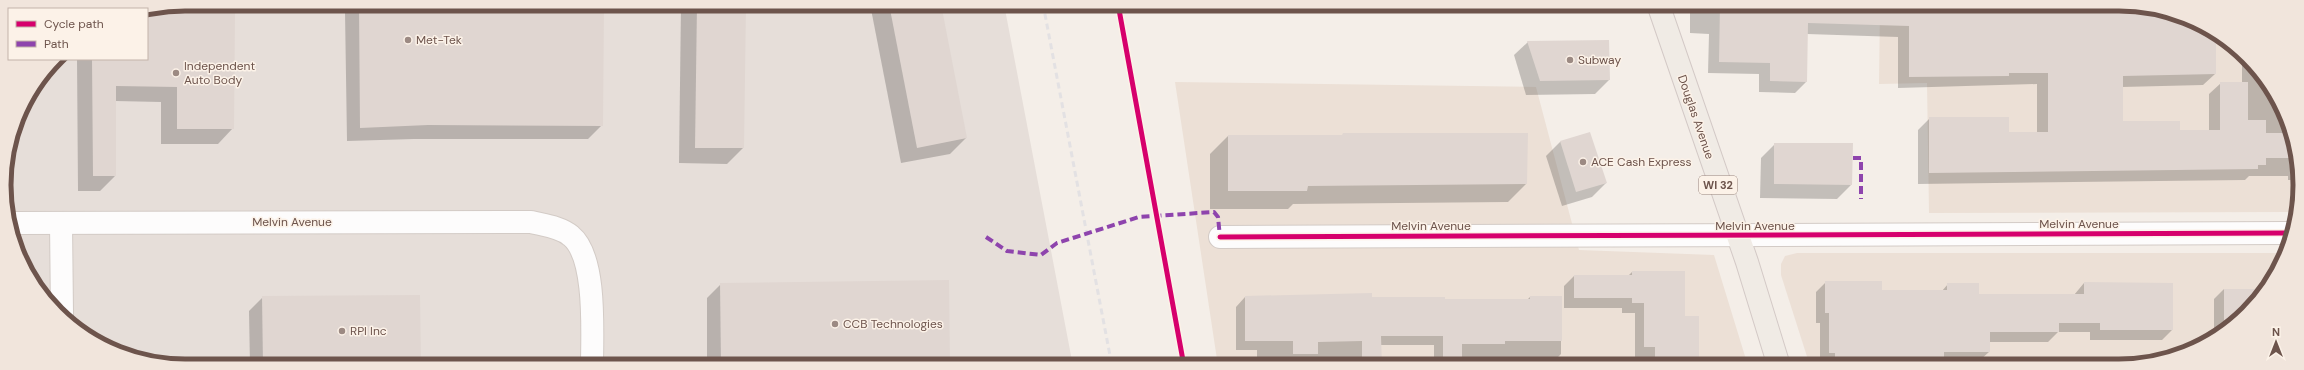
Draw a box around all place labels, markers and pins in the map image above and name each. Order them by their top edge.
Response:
place label: Met-Tek [416,32,462,48]
marker: Met-Tek [403,35,413,45]
place label: Subway [1578,52,1621,68]
marker: Subway [1565,55,1575,65]
place label: Independent Auto Body [184,58,255,88]
marker: Independent Auto Body [171,68,181,78]
place label: ACE Cash Express [1591,154,1692,170]
marker: ACE Cash Express [1578,157,1588,167]
place label: CCB Technologies [843,316,943,332]
marker: CCB Technologies [830,319,840,329]
place label: RPI Inc [350,323,387,339]
marker: RPI Inc [337,326,347,336]

